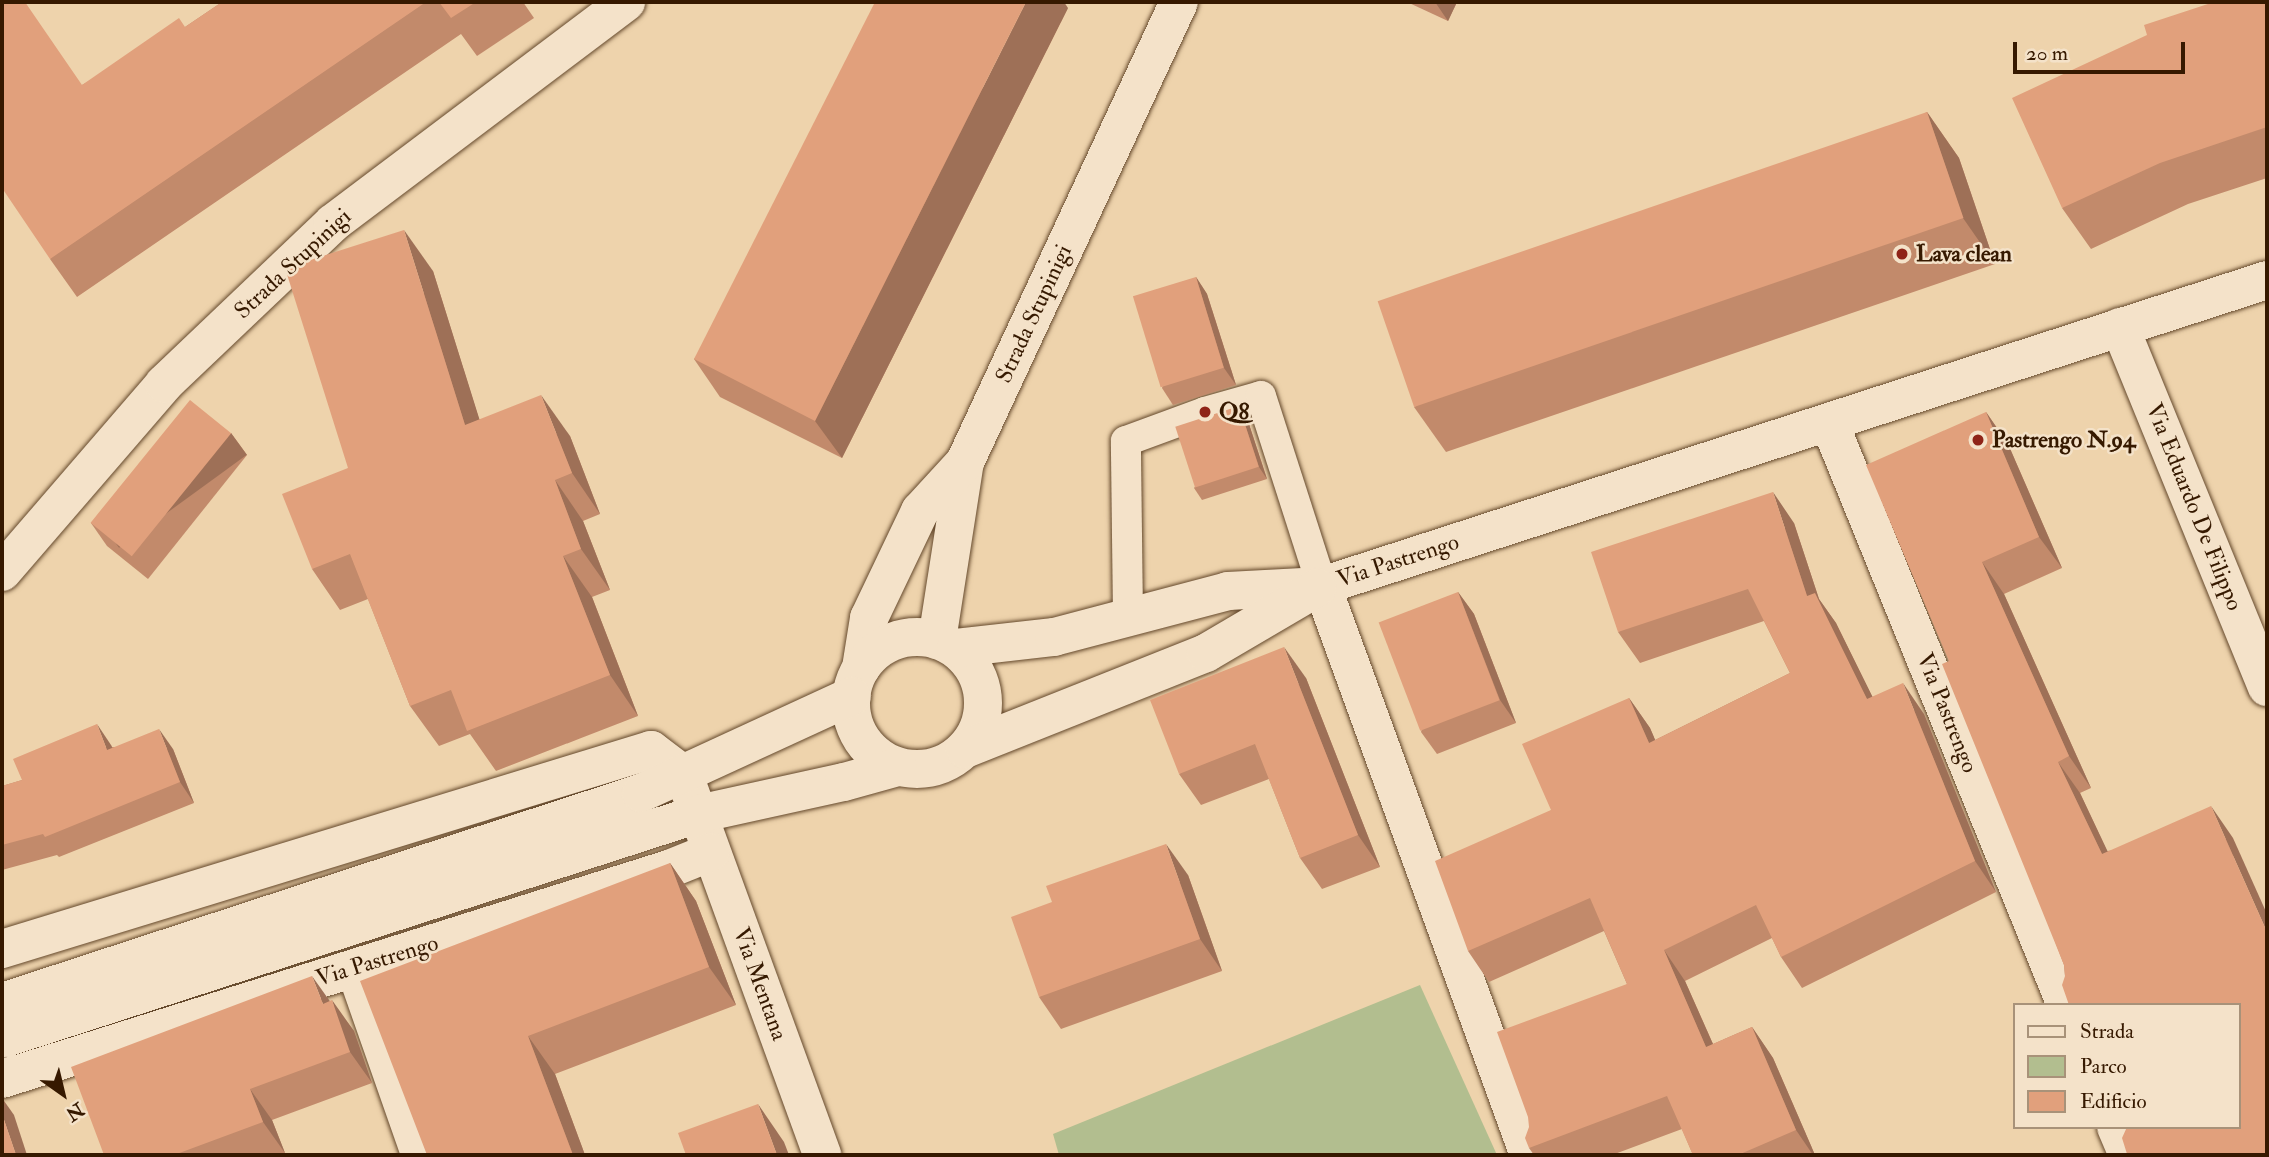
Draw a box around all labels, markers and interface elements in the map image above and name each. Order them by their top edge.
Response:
scale bar [2017,28,2188,72]
text: 20 m [2026,40,2068,67]
street label: Strada Stupinigi [229,203,357,325]
place label: Lava clean [1916,240,2012,268]
street label: Strada Stupinigi [990,241,1078,387]
marker: Lava clean [1894,246,1910,262]
place label: Q8 [1219,398,1249,426]
street label: Via Eduardo De Filippo [2140,399,2248,615]
marker: Q8 [1197,404,1213,420]
place label: Pastrengo N.94 [1992,426,2135,454]
marker: Pastrengo N.94 [1970,432,1986,448]
street label: Via Pastrengo [1334,528,1462,594]
street label: Via Pastrengo [1910,649,1984,777]
street label: Via Mentana [727,924,793,1044]
street label: Via Pastrengo [312,929,442,993]
legend [2014,1003,2241,1129]
text: Strada [2080,1018,2134,1045]
text: Parco [2080,1053,2127,1080]
north arrow [28,1059,98,1129]
text: Edificio [2080,1088,2147,1115]
text: N [61,1097,89,1126]

